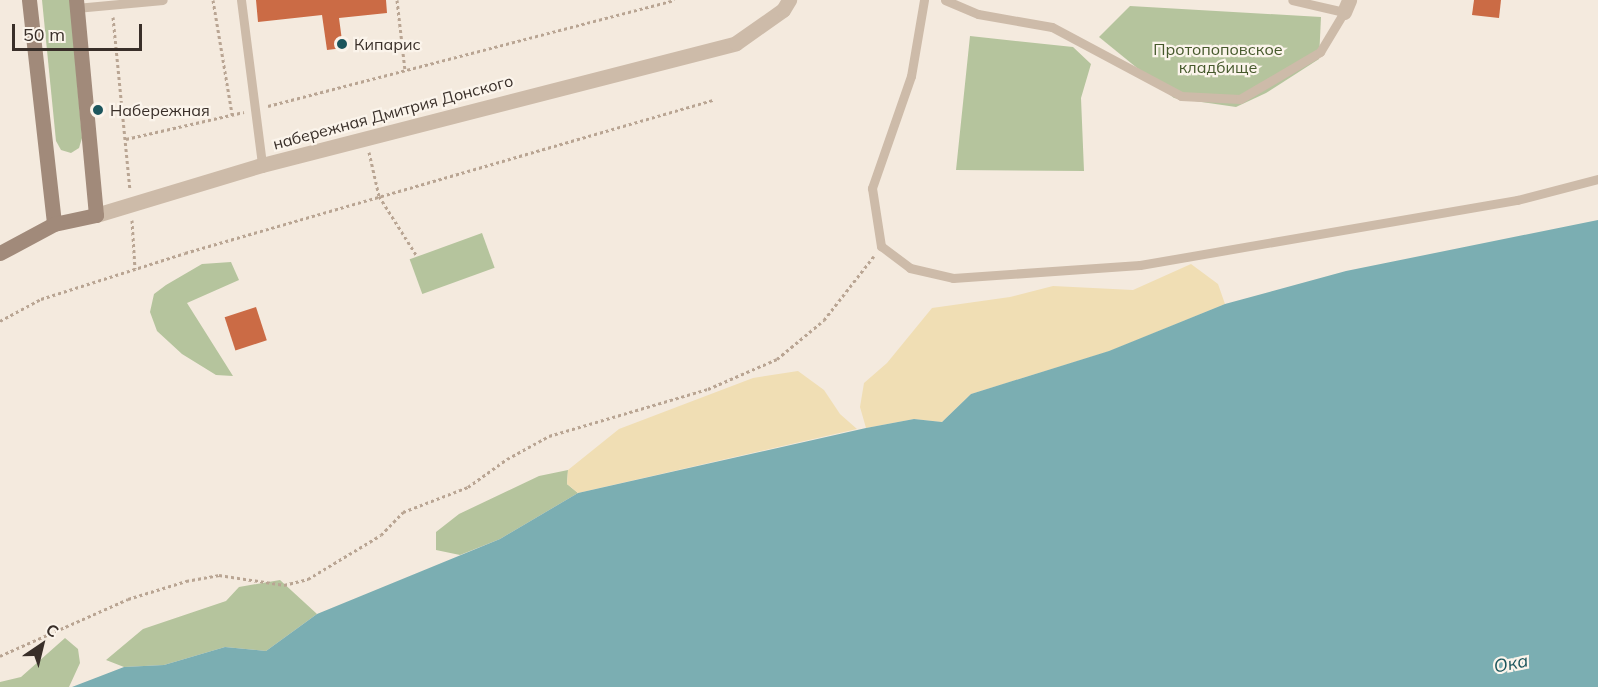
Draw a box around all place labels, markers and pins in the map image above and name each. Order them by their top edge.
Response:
place label: Кипарис [354,34,421,54]
marker: Кипарис [335,37,349,51]
place label: Набережная [110,100,210,120]
marker: Набережная [91,103,105,117]

